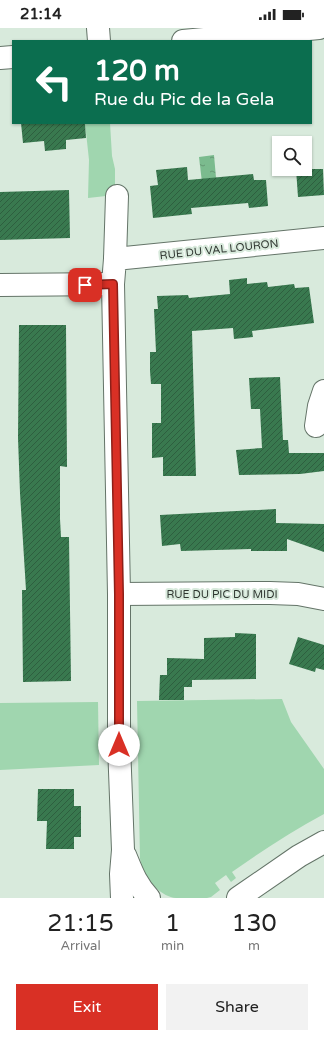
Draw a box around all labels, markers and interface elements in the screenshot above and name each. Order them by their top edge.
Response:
text: 21:14 [20,5,62,23]
text: 120 m [94,54,180,88]
icon: left [28,56,80,108]
text: Rue du Pic de la Gela [94,88,274,110]
map controls [272,136,312,176]
button: search [272,136,312,176]
street label: RUE DU VAL LOURON [159,237,279,262]
pin [68,268,102,302]
icon: arrive [74,274,96,296]
street label: RUE DU PIC DU MIDI [166,588,278,601]
position arrow [98,724,140,766]
text: 21:15 [47,909,114,938]
text: 1 [165,909,180,938]
text: 130 [231,909,277,938]
text: Arrival [60,938,101,954]
text: min [161,938,184,954]
text: m [248,938,260,954]
button: Exit [16,984,158,1030]
button: Share [166,984,308,1030]

